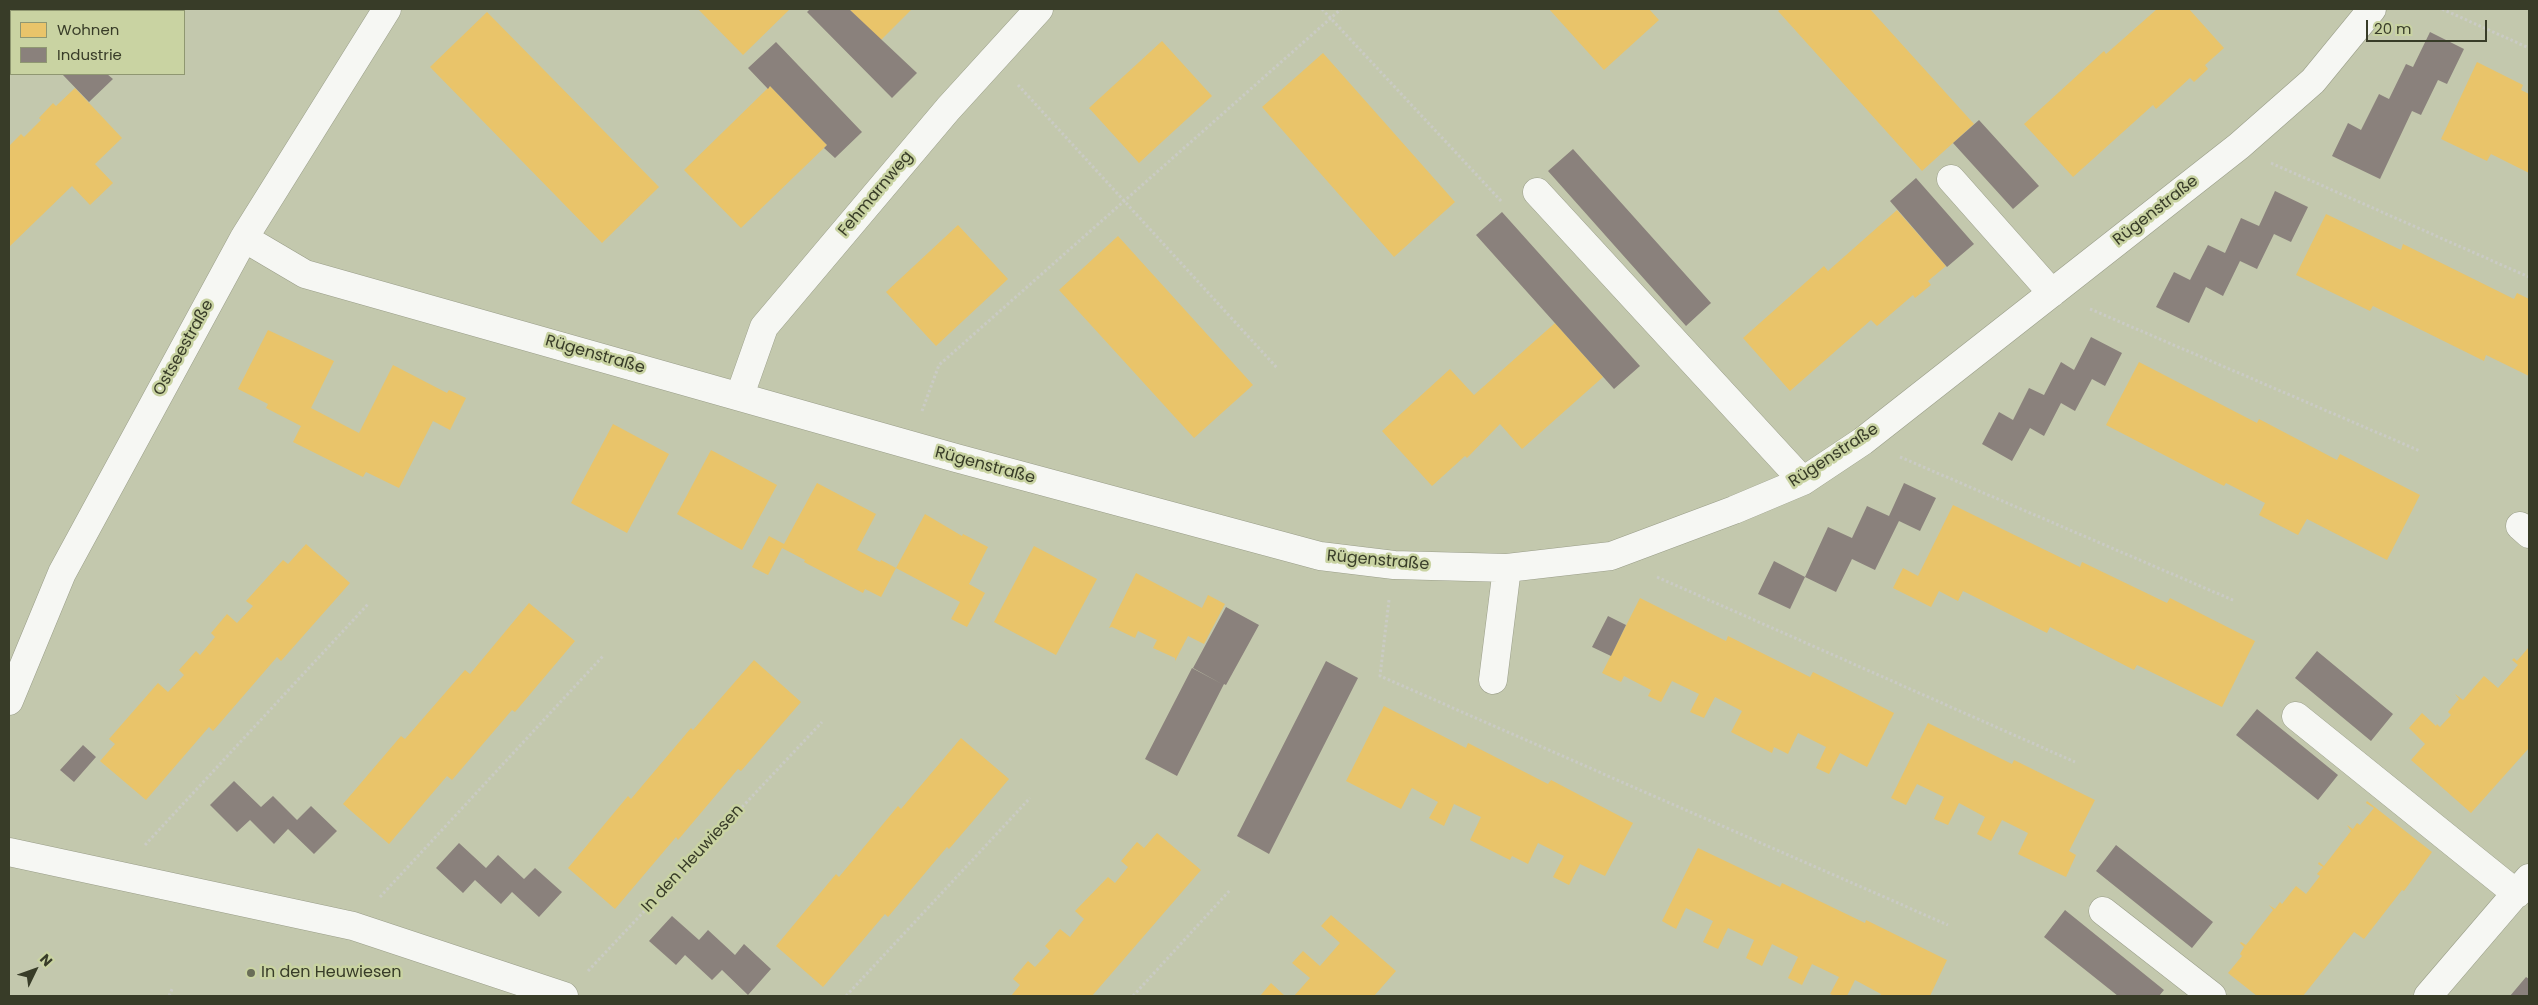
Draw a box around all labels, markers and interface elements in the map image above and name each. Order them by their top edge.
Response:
legend [10,10,185,75]
scale bar [2368,10,2489,42]
text: 20 m [2374,18,2412,39]
text: Wohnen [57,19,119,40]
text: Industrie [57,44,122,65]
street label: Fehmarnweg [835,147,917,241]
street label: Rügenstraße [2110,172,2202,250]
street label: Ostseestraße [150,297,218,399]
street label: Rügenstraße [543,332,647,378]
street label: Rügenstraße [1786,420,1882,492]
street label: Rügenstraße [933,443,1037,489]
street label: Rügenstraße [1326,547,1430,575]
street label: In den Heuwiesen [638,801,748,917]
north arrow [10,945,60,995]
text: N [35,949,57,971]
place label: In den Heuwiesen [261,963,401,983]
marker: In den Heuwiesen [245,967,257,979]

